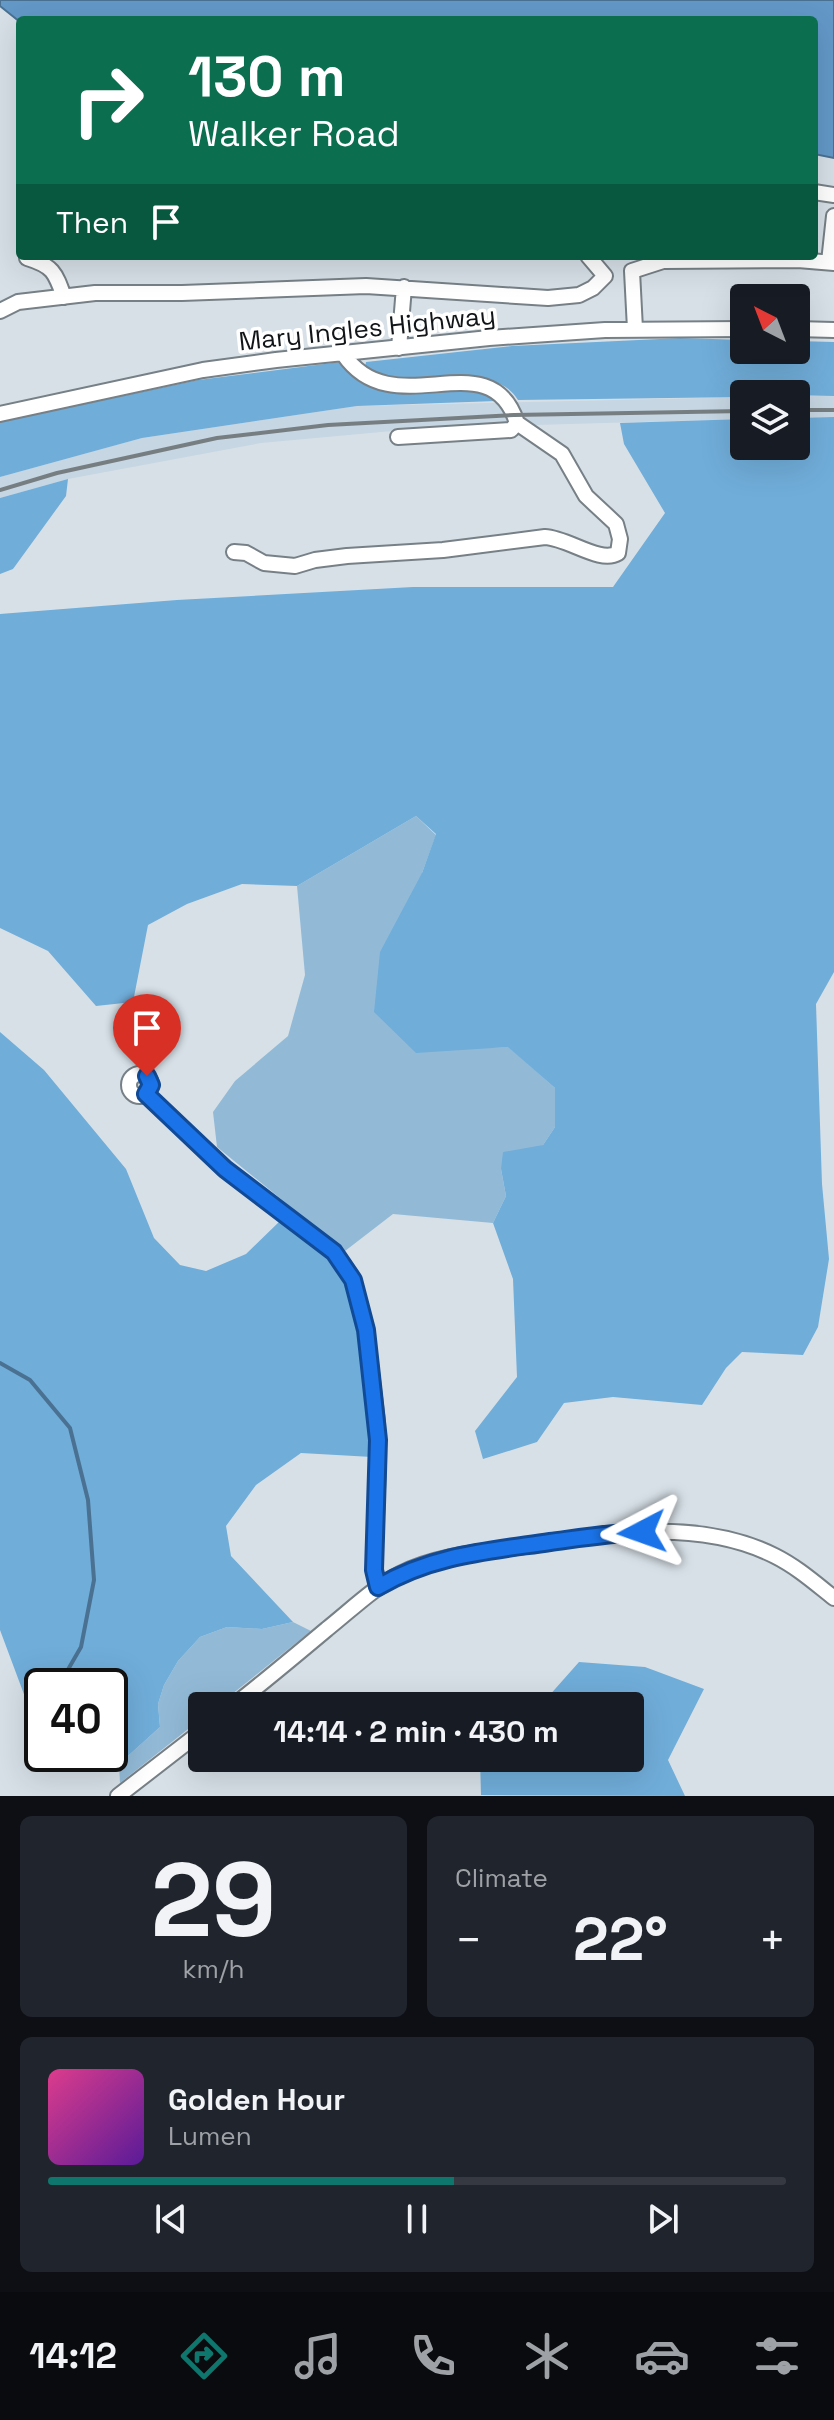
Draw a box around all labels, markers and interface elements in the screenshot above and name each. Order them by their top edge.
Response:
text: 130 m [188,41,346,112]
icon: right [56,48,160,152]
text: Walker Road [188,111,400,157]
icon: arrive [144,200,188,244]
text: Then [56,203,128,242]
north arrow [730,284,810,364]
map controls [730,284,810,460]
street label: Mary Ingles Highway [237,298,497,358]
button: layers [730,380,810,460]
pin [113,994,181,1076]
icon: arrive [125,1006,169,1050]
position arrow [600,1490,684,1574]
speed limit sign: 40 [24,1668,128,1772]
text: 14:14 · 2 min · 430 m [273,1712,559,1751]
text: 29 [151,1834,276,1966]
text: Climate [455,1861,548,1895]
text: 22° [573,1901,668,1978]
text: − [455,1912,482,1968]
text: + [759,1912,786,1968]
text: km/h [183,1952,244,1986]
text: Golden Hour [168,2080,345,2119]
text: Lumen [168,2119,252,2153]
icon: previous [149,2197,193,2241]
icon: pause [395,2197,439,2241]
icon: next [641,2197,685,2241]
icon: directions [176,2328,232,2384]
icon: music [290,2328,346,2384]
icon: phone [405,2328,461,2384]
icon: climate [519,2328,575,2384]
icon: car [634,2328,690,2384]
icon: filters [749,2328,805,2384]
text: 14:12 [29,2333,117,2379]

